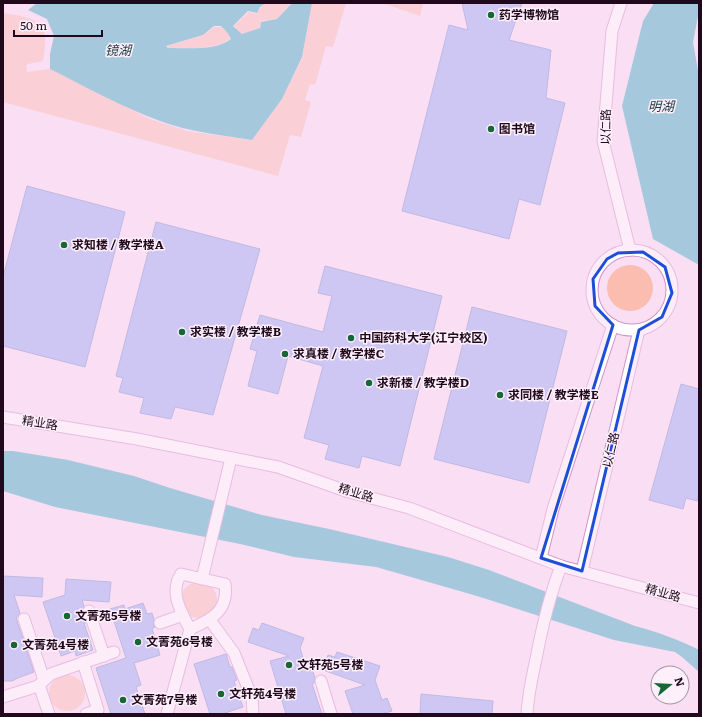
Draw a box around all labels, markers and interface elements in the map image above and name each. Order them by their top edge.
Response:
place label: 药学博物馆 [499,5,559,23]
marker: 药学博物馆 [486,10,496,20]
scale bar [14,12,102,38]
text: 50 m [20,16,47,34]
water label: 镜湖 [105,40,133,59]
water label: 明湖 [648,96,676,115]
street label: 以仁路 [596,109,614,145]
place label: 图书馆 [499,119,535,137]
marker: 图书馆 [486,124,496,134]
place label: 求知楼 / 教学楼A [72,235,164,253]
marker: 求知楼 / 教学楼A [59,240,69,250]
place label: 求实楼 / 教学楼B [190,322,281,340]
marker: 求实楼 / 教学楼B [177,327,187,337]
place label: 中国药科大学(江宁校区) [359,328,488,346]
marker: 中国药科大学(江宁校区) [346,333,356,343]
place label: 求真楼 / 教学楼C [293,344,384,362]
marker: 求真楼 / 教学楼C [280,349,290,359]
place label: 求新楼 / 教学楼D [377,373,469,391]
marker: 求新楼 / 教学楼D [364,378,374,388]
place label: 求同楼 / 教学楼E [508,385,599,403]
marker: 求同楼 / 教学楼E [495,390,505,400]
street label: 精业路 [21,410,59,434]
street label: 以仁路 [597,430,623,469]
street label: 精业路 [336,478,376,506]
street label: 精业路 [643,578,683,606]
place label: 文菁苑5号楼 [75,606,142,624]
marker: 文菁苑5号楼 [62,611,72,621]
place label: 文菁苑6号楼 [146,632,213,650]
place label: 文菁苑4号楼 [22,635,89,653]
marker: 文菁苑6号楼 [133,637,143,647]
marker: 文菁苑4号楼 [9,640,19,650]
place label: 文轩苑5号楼 [297,655,364,673]
marker: 文轩苑5号楼 [284,660,294,670]
north arrow [650,665,690,705]
text: N [671,675,689,688]
place label: 文轩苑4号楼 [229,684,296,702]
marker: 文轩苑4号楼 [216,689,226,699]
place label: 文菁苑7号楼 [131,690,198,708]
marker: 文菁苑7号楼 [118,695,128,705]

